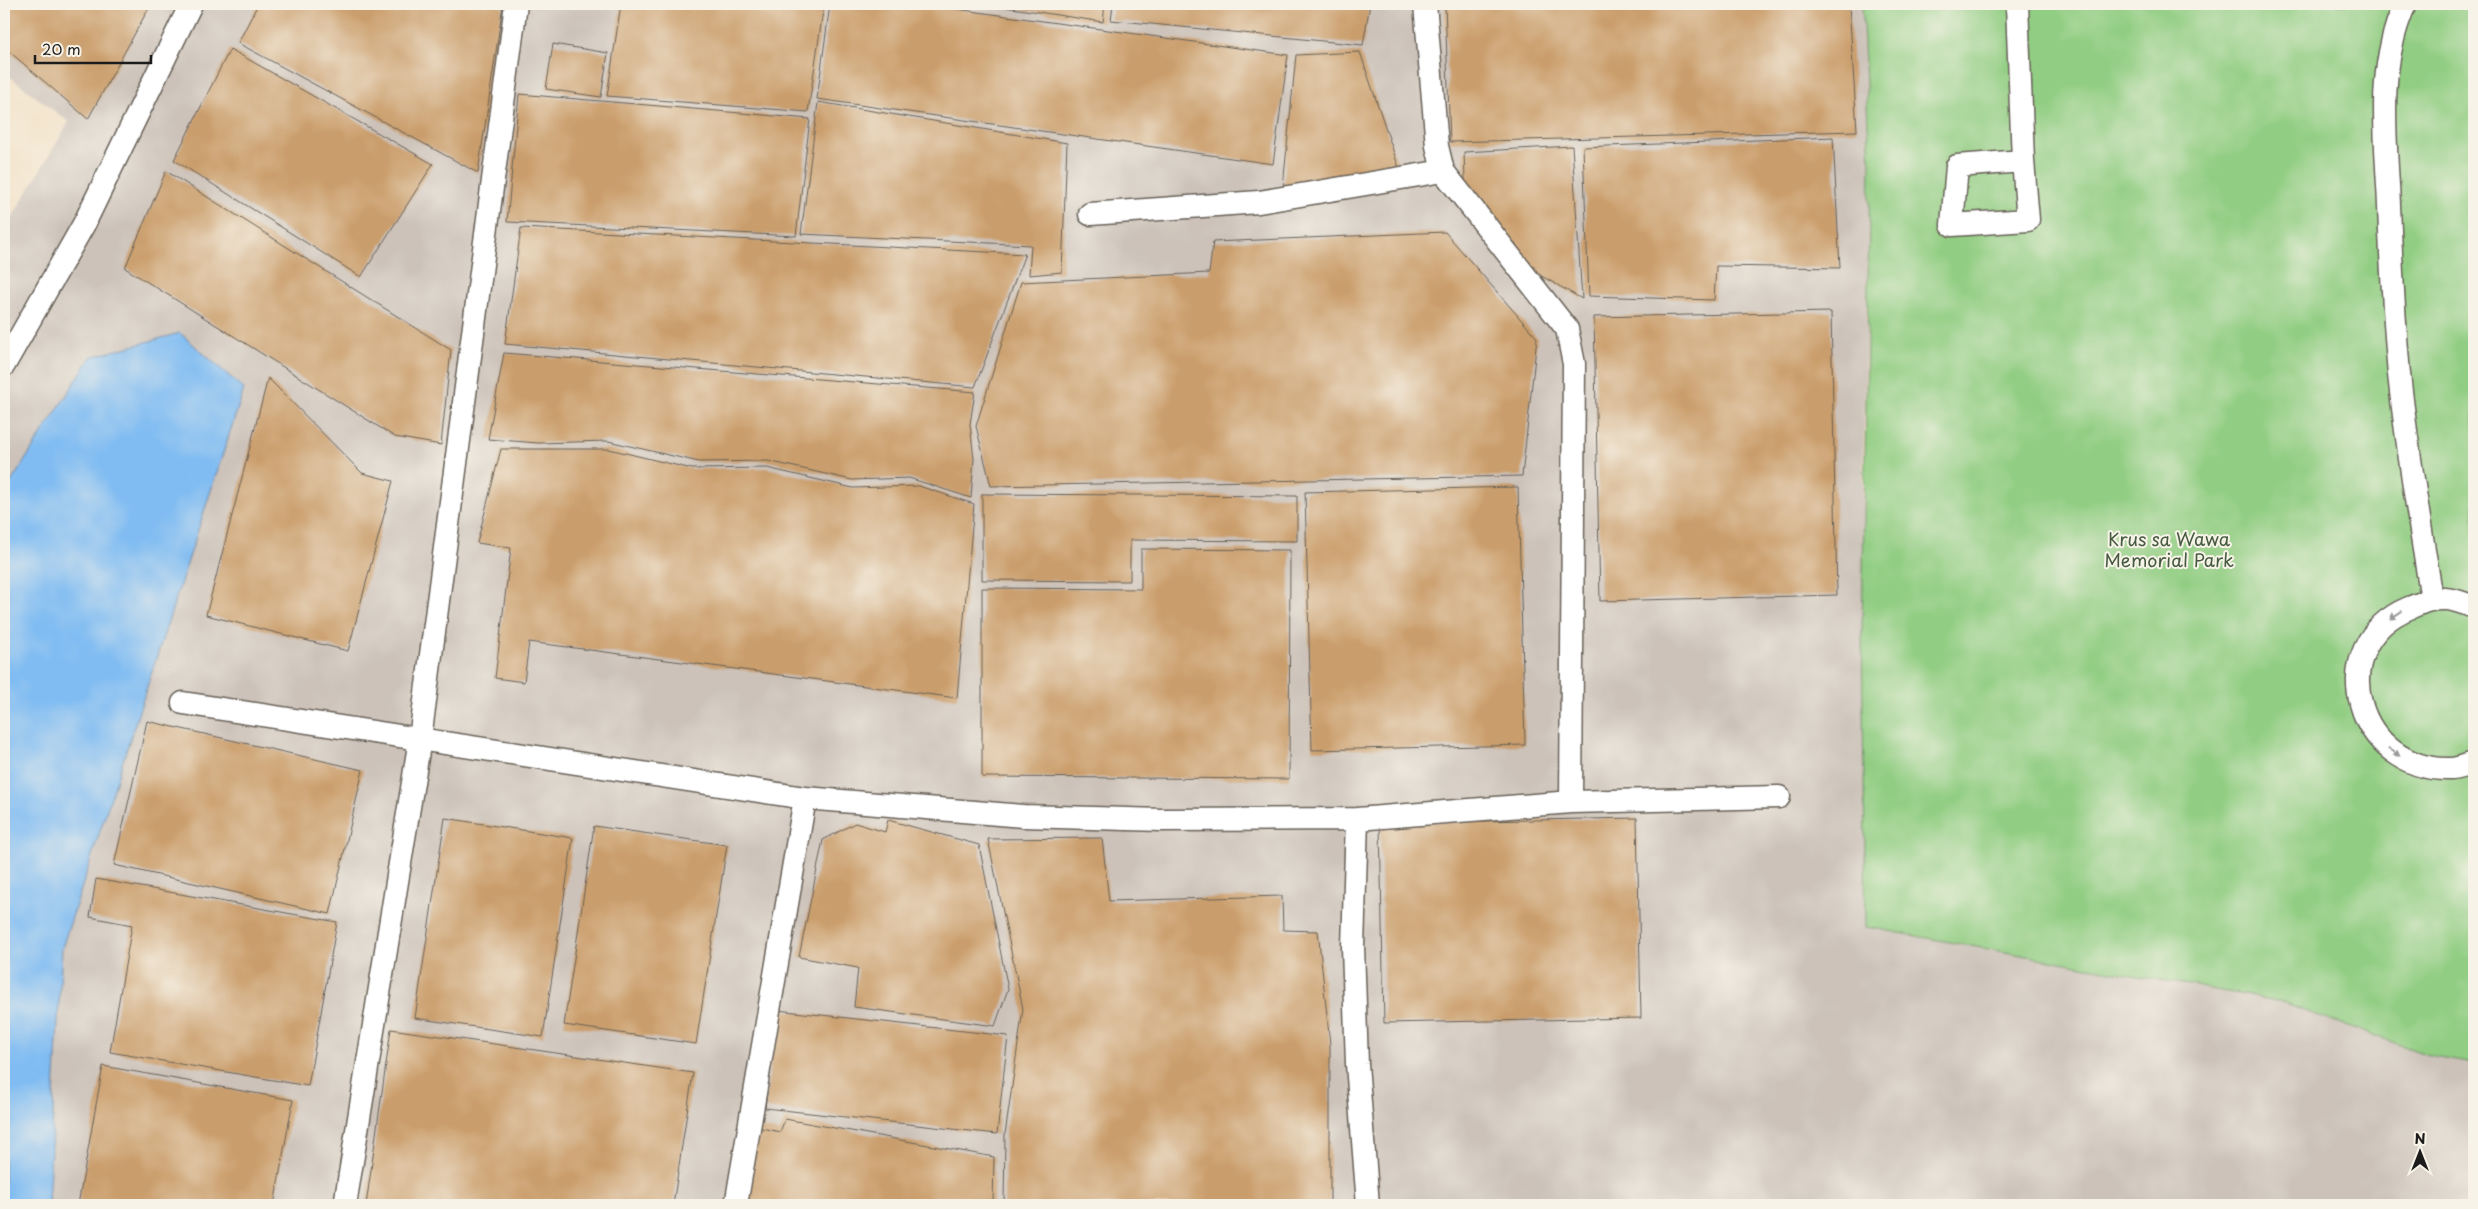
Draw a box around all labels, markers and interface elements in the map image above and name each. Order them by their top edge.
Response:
scale bar [35,32,151,64]
text: 20 m [42,37,81,60]
park label: Krus sa Wawa Memorial Park [2104,525,2234,573]
one-way arrow [2389,611,2402,620]
one-way arrow [2387,747,2401,757]
north arrow [2396,1126,2446,1176]
text: N [2414,1128,2426,1149]

